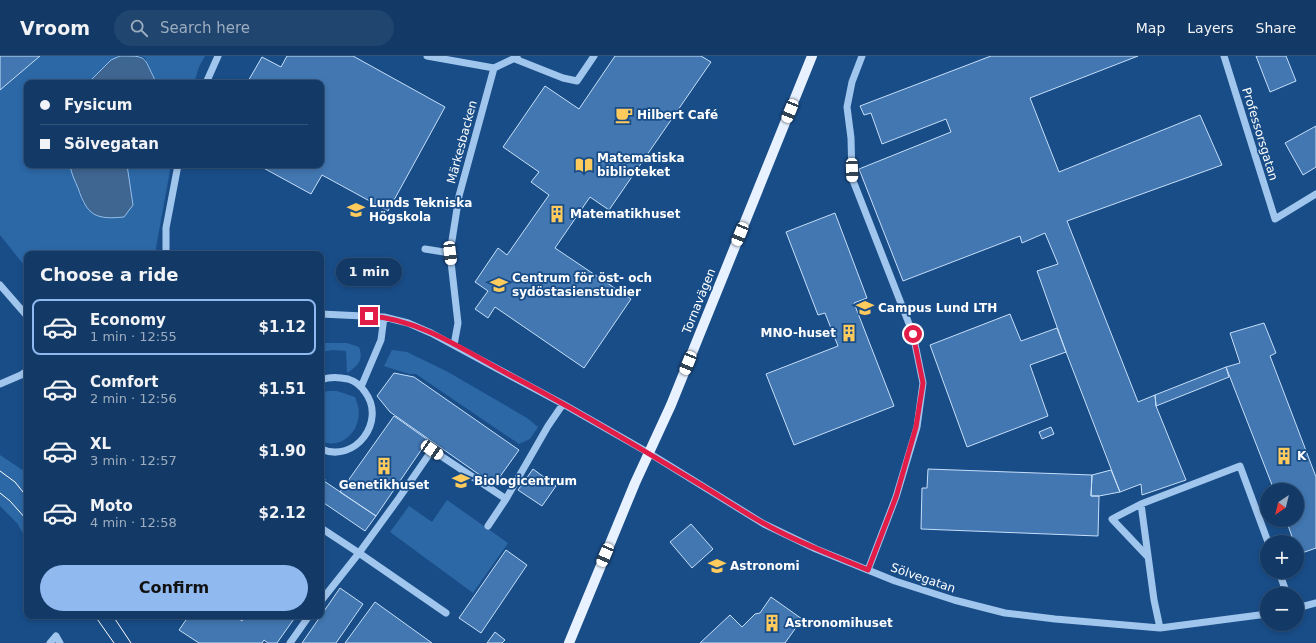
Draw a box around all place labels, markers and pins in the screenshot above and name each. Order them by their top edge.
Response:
cafe icon: Hilbert Café [614,105,634,125]
place label: Hilbert Café [637,108,718,122]
place label: Matematiska biblioteket [597,151,685,179]
library icon: Matematiska biblioteket [574,155,594,175]
place label: Lunds Tekniska Högskola [369,196,472,224]
school or university icon: Lunds Tekniska Högskola [346,200,366,220]
building icon: Matematikhuset [547,204,567,224]
place label: Matematikhuset [570,207,681,221]
place label: Centrum för öst- och sydöstasienstudier [512,271,652,299]
school or university icon: Centrum för öst- och sydöstasienstudier [489,275,509,295]
school or university icon: Campus Lund LTH [855,298,875,318]
place label: Campus Lund LTH [878,301,997,315]
building icon: MNO-huset [839,323,859,343]
place label: MNO-huset [761,326,836,340]
building icon: K [1274,446,1294,466]
place label: K [1297,449,1307,463]
building icon: Genetikhuset [374,456,394,476]
school or university icon: Biologicentrum [451,471,471,491]
place label: Biologicentrum [474,474,577,488]
place label: Genetikhuset [339,478,430,492]
school or university icon: Astronomi [707,556,727,576]
place label: Astronomi [730,559,800,573]
building icon: Astronomihuset [762,613,782,633]
place label: Astronomihuset [785,616,893,630]

